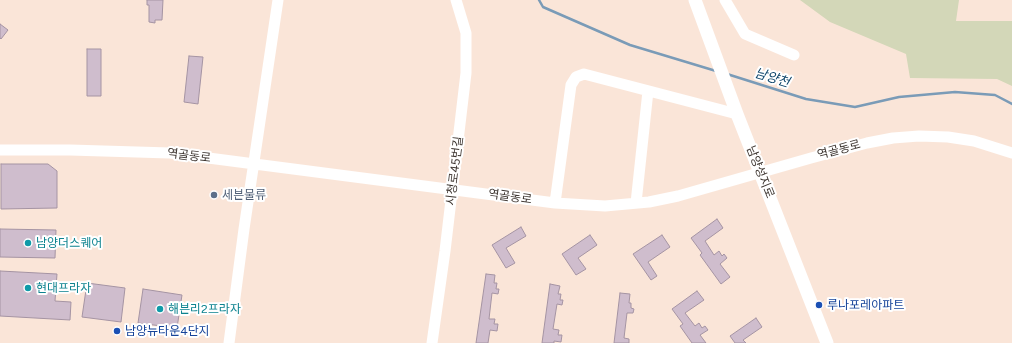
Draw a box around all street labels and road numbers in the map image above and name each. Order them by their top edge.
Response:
street label: 시청로45번길 [444,136,466,206]
street label: 역골동로 [816,137,862,163]
street label: 남양성지로 [743,144,777,200]
street label: 역골동로 [166,146,212,166]
street label: 역골동로 [487,187,533,207]

